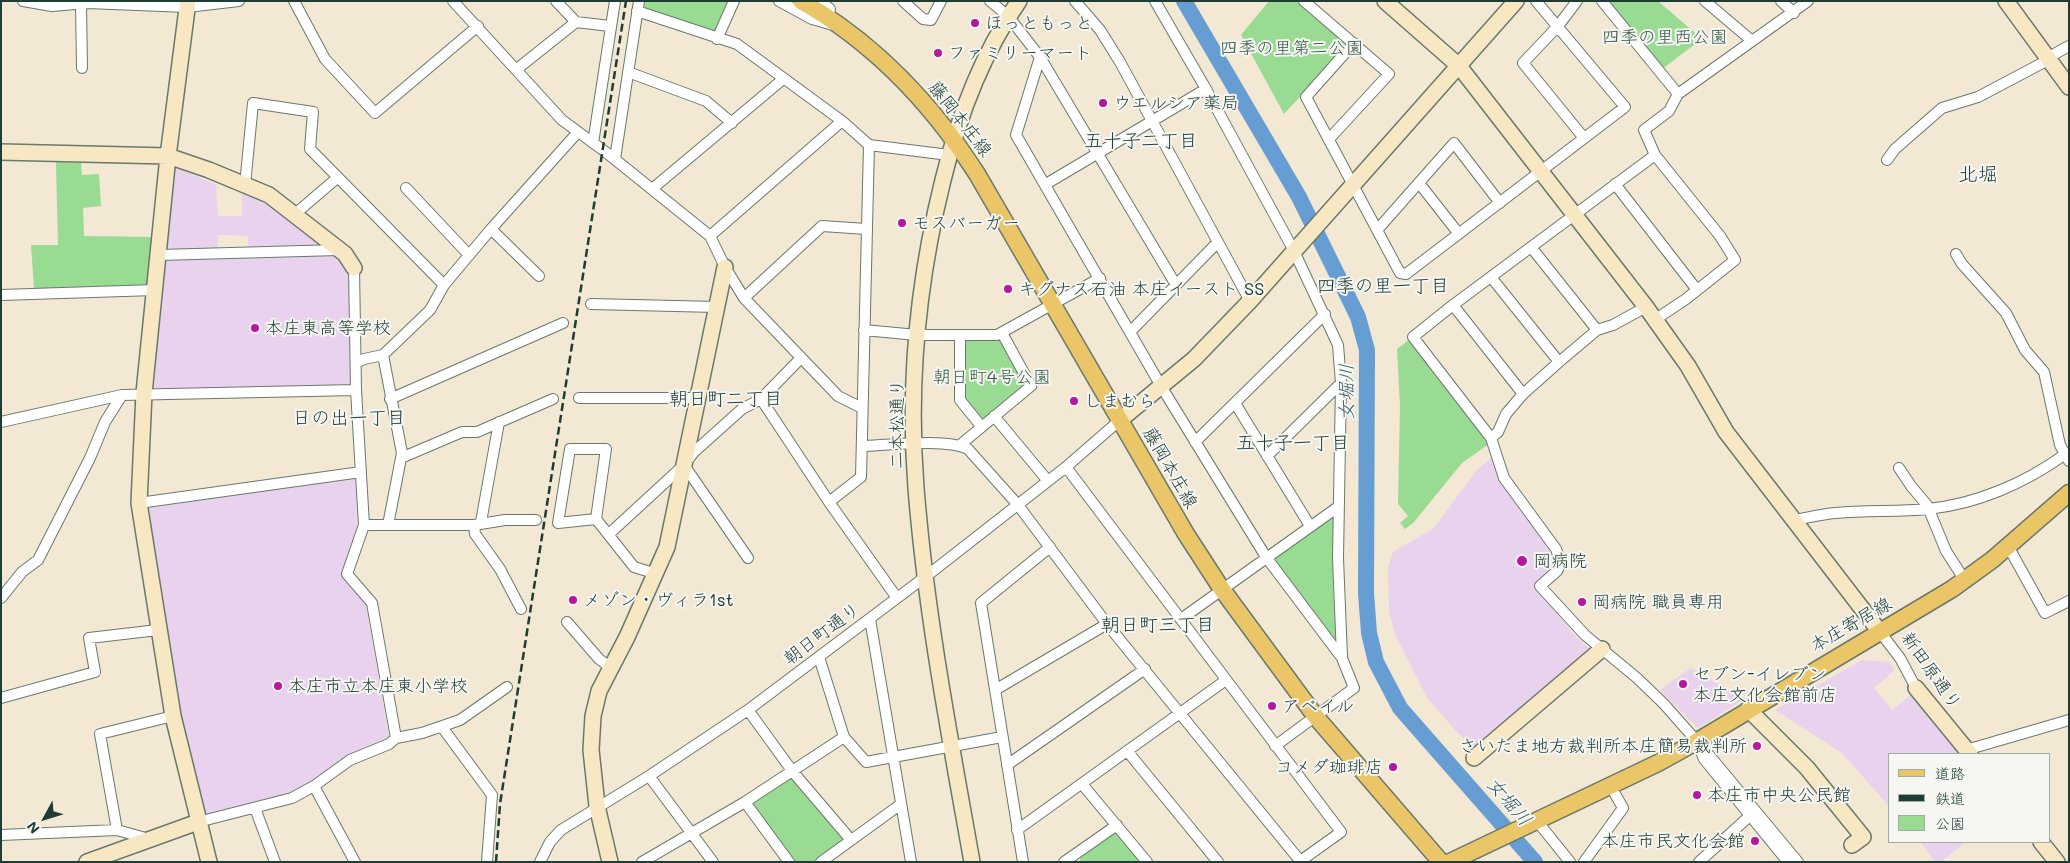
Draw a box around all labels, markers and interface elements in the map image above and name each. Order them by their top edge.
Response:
place label: ほっともっと [985,12,1093,34]
marker: ほっともっと [969,17,981,29]
park label: 四季の里西公園 [1602,26,1728,48]
park label: 四季の里第二公園 [1220,37,1364,59]
place label: ファミリーマート [948,42,1092,64]
marker: ファミリーマート [932,47,944,59]
street label: 藤岡本庄線 [924,77,996,161]
place label: ウエルシア薬局 [1113,92,1239,114]
marker: ウエルシア薬局 [1097,97,1109,109]
district label: 五十子二丁目 [1084,130,1198,152]
district label: 北堀 [1958,163,1998,187]
place label: モスバーガー [912,212,1020,234]
marker: モスバーガー [896,217,908,229]
district label: 四季の里一丁目 [1317,275,1449,297]
place label: キグナス石油 本庄イースト SS [1018,278,1264,300]
marker: キグナス石油 本庄イースト SS [1002,283,1014,295]
place label: 本庄東高等学校 [265,317,391,339]
marker: 本庄東高等学校 [249,322,261,334]
water label: 女堀川 [1336,364,1358,420]
park label: 朝日町4号公園 [933,366,1051,388]
street label: 二本松通り [886,379,908,469]
district label: 朝日町二丁目 [669,388,783,410]
place label: しまむら [1084,390,1156,412]
marker: しまむら [1068,395,1080,407]
district label: 日の出一丁目 [292,407,406,429]
street label: 藤岡本庄線 [1138,424,1202,512]
district label: 五十子一丁目 [1236,432,1350,454]
place label: 岡病院 [1533,550,1587,572]
marker: 岡病院 [1515,554,1529,568]
place label: メゾン・ヴィラ1st [583,589,734,611]
place label: 岡病院 職員専用 [1592,591,1724,613]
street label: 本庄寄居線 [1807,593,1895,657]
marker: メゾン・ヴィラ1st [567,594,579,606]
marker: 岡病院 職員専用 [1576,596,1588,608]
street label: 朝日町通り [780,598,864,670]
district label: 朝日町三丁目 [1101,614,1215,636]
street label: 新田原通り [1896,628,1966,714]
place label: セブン-イレブン 本庄文化会館前店 [1693,663,1837,706]
place label: 本庄市立本庄東小学校 [288,675,468,697]
marker: セブン-イレブン 本庄文化会館前店 [1677,678,1689,690]
marker: 本庄市立本庄東小学校 [272,680,284,692]
place label: アベイル [1282,695,1354,717]
marker: アベイル [1266,700,1278,712]
place label: さいたま地方裁判所本庄簡易裁判所 [1459,735,1747,757]
marker: さいたま地方裁判所本庄簡易裁判所 [1751,740,1763,752]
legend [1888,753,2050,843]
place label: コメダ珈琲店 [1275,756,1383,778]
marker: コメダ珈琲店 [1387,761,1399,773]
text: 道路 [1935,763,1965,783]
water label: 女堀川 [1482,773,1536,831]
place label: 本庄市中央公民館 [1707,784,1851,806]
text: 鉄道 [1935,788,1965,808]
marker: 本庄市中央公民館 [1691,789,1703,801]
north arrow [20,793,70,843]
text: 公園 [1935,813,1965,833]
text: N [22,818,44,838]
place label: 本庄市民文化会館 [1601,830,1745,852]
marker: 本庄市民文化会館 [1749,835,1761,847]

